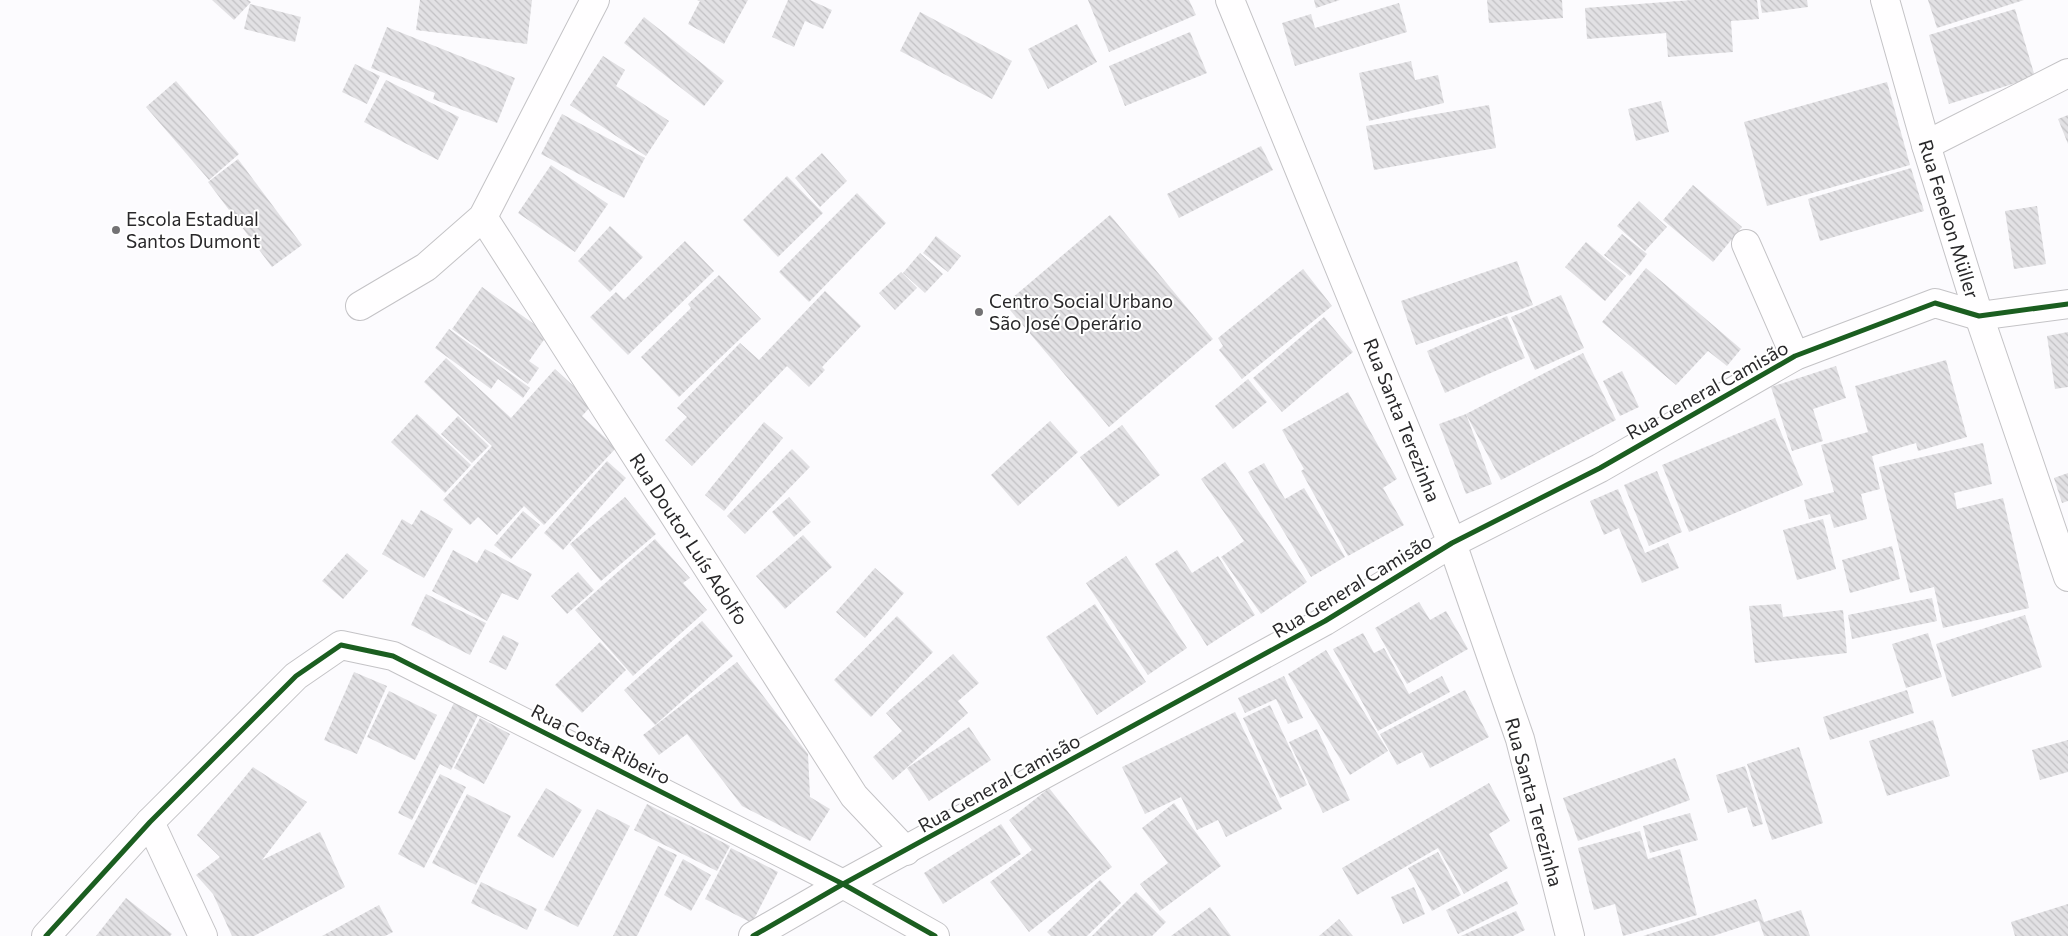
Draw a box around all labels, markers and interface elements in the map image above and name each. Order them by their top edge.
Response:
street label: Rua Fenelon Müller [1914,137,1985,301]
place label: Escola Estadual Santos Dumont [126,207,260,252]
marker: Escola Estadual Santos Dumont [110,224,122,236]
place label: Centro Social Urbano São José Operário [989,289,1173,334]
marker: Centro Social Urbano São José Operário [973,306,985,318]
street label: Rua Santa Terezinha [1359,335,1446,505]
street label: Rua General Camisão [1622,335,1792,444]
street label: Rua Doutor Luís Adolfo [625,449,753,629]
street label: Rua General Camisão [1268,529,1436,642]
street label: Rua Costa Ribeiro [528,699,675,789]
street label: Rua Santa Terezinha [1501,715,1568,889]
street label: Rua General Camisão [914,728,1084,837]

